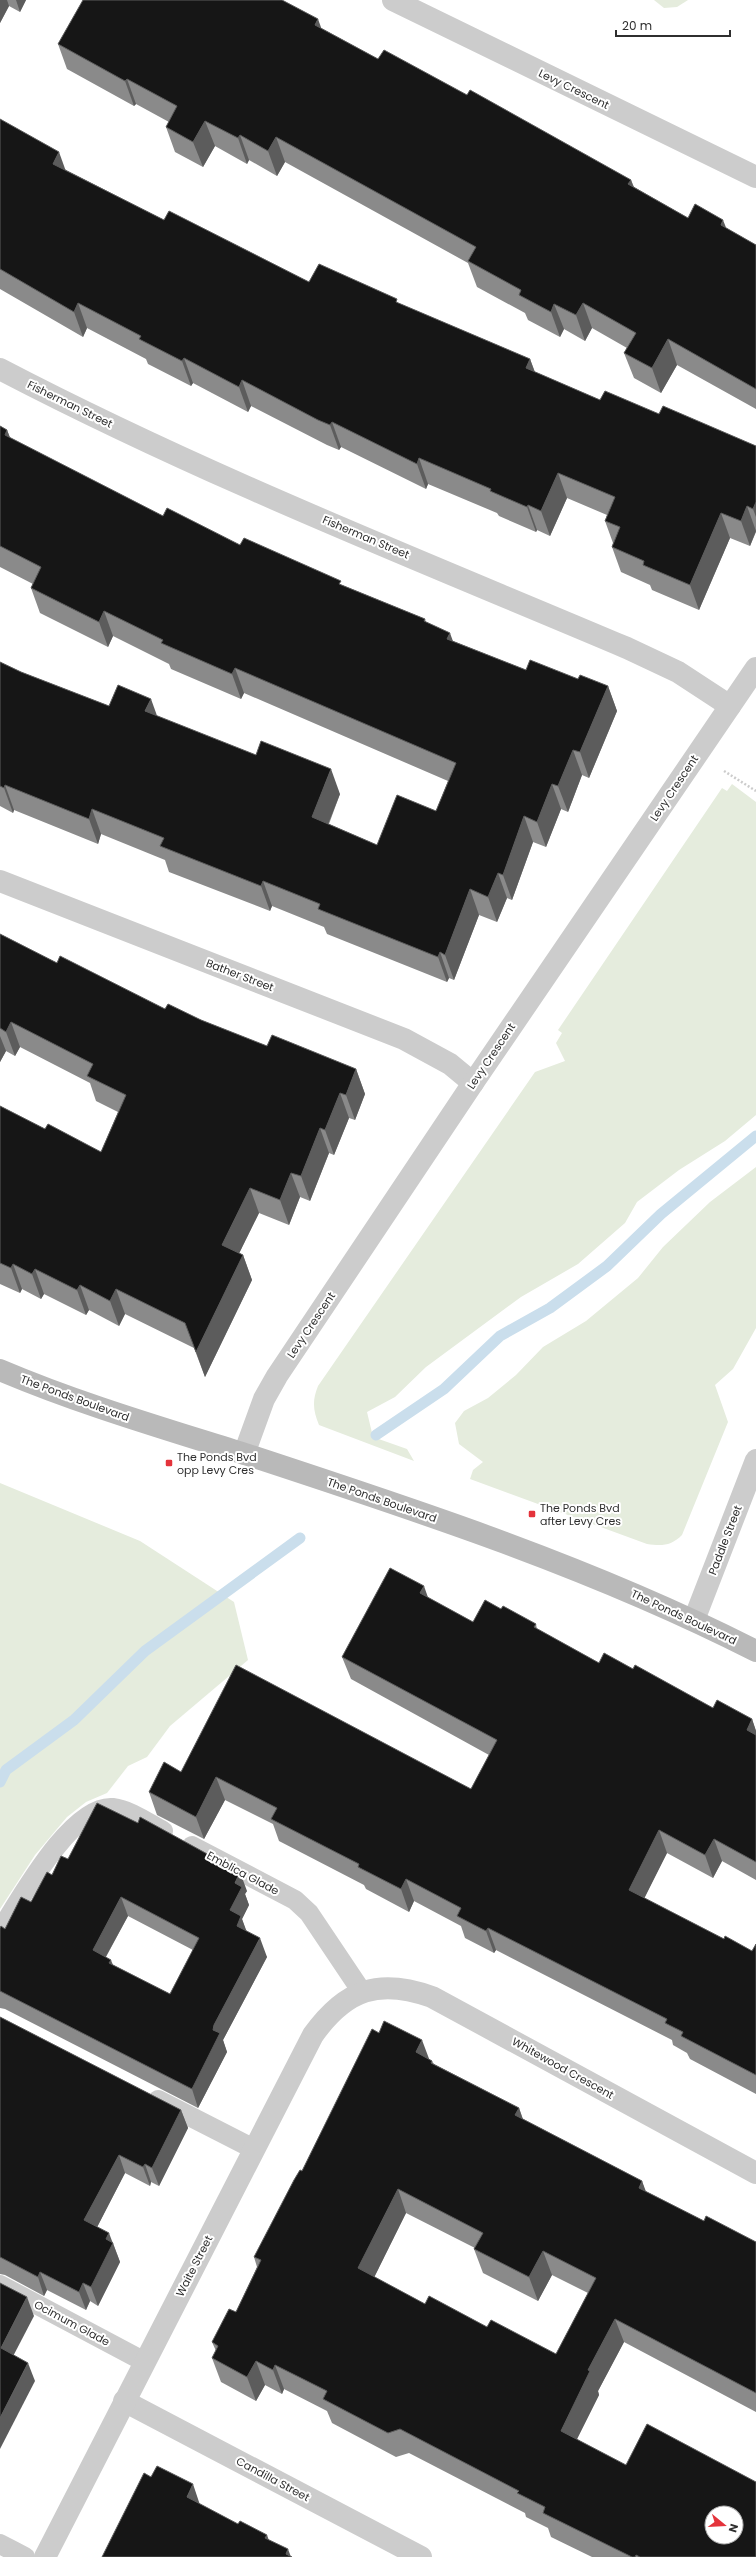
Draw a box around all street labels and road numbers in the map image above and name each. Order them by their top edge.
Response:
street label: Levy Crescent [536,65,612,113]
street label: Fisherman Street [25,376,115,432]
street label: Fisherman Street [320,511,412,563]
street label: Levy Crescent [646,752,702,824]
street label: Bather Street [204,955,276,995]
street label: Levy Crescent [463,1020,519,1092]
street label: Levy Crescent [283,1289,339,1361]
street label: The Ponds Boulevard [18,1371,132,1425]
street label: The Ponds Boulevard [325,1474,439,1526]
street label: Paddle Street [704,1503,746,1577]
street label: The Ponds Boulevard [629,1585,739,1649]
street label: Emblica Glade [204,1847,282,1899]
street label: Whitewood Crescent [509,2033,617,2103]
street label: Waite Street [172,2233,216,2299]
street label: Ocimum Glade [31,2296,113,2350]
street label: Candilla Street [233,2453,313,2505]

